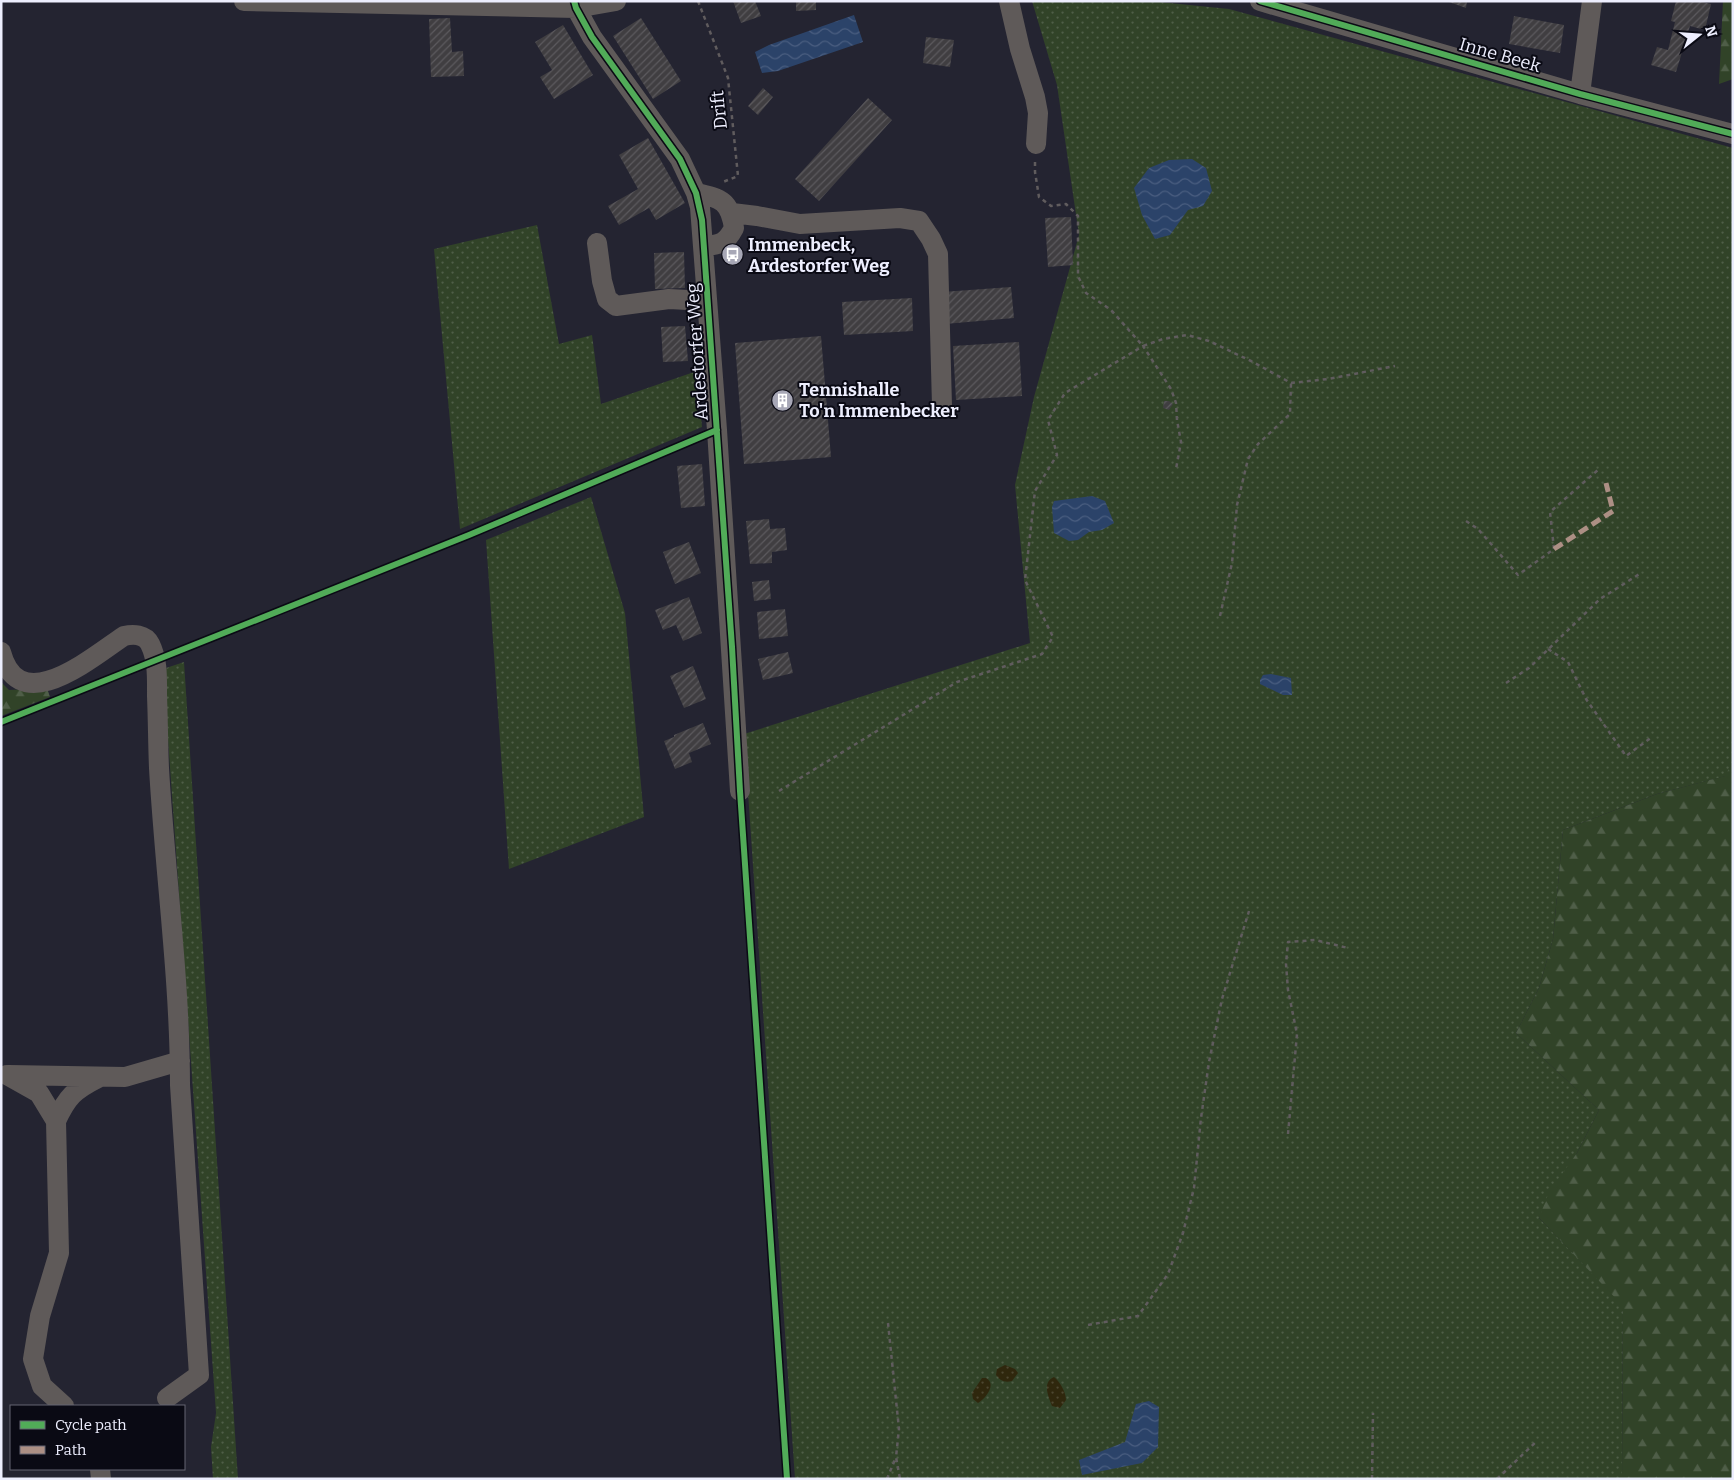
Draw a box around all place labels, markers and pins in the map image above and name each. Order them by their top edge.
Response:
place label: Immenbeck, Ardestorfer Weg [748,234,890,277]
bus stop icon: Immenbeck, Ardestorfer Weg [720,243,744,267]
place label: Tennishalle To'n Immenbecker [799,379,959,422]
building icon: Tennishalle To'n Immenbecker [771,388,795,412]

